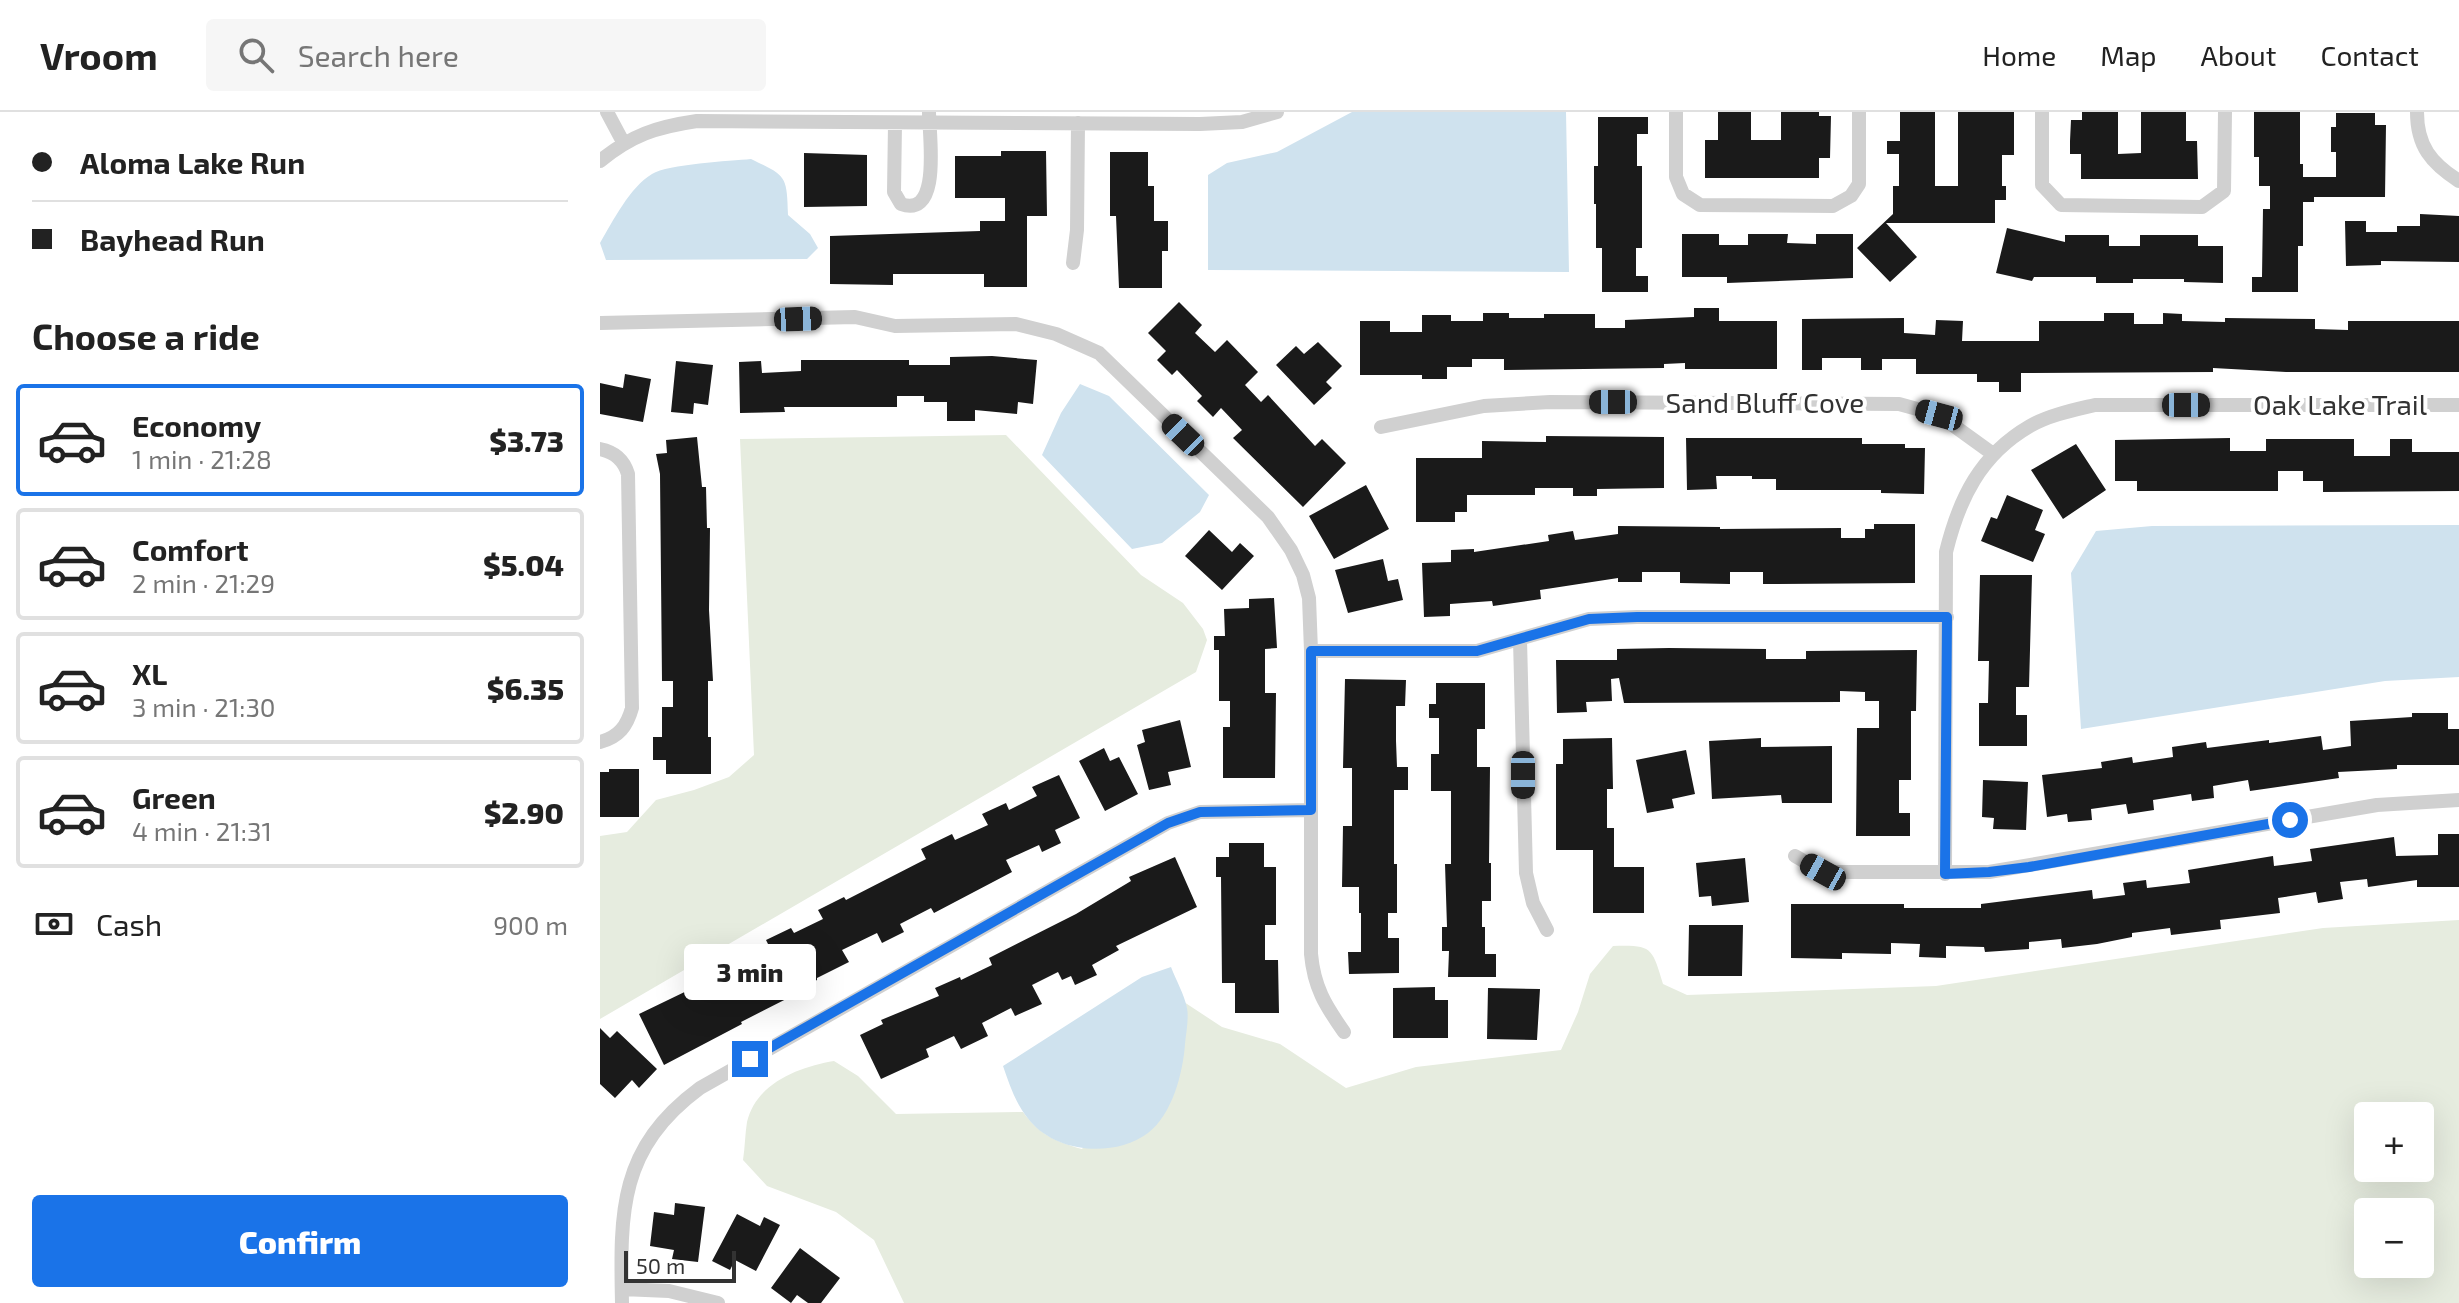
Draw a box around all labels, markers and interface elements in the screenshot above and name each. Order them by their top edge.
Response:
search box [206,19,766,91]
text: Vroom [40,32,158,78]
icon: search [234,33,278,77]
text: Search here [298,37,459,73]
text: Home [1982,38,2056,72]
text: Map [2100,38,2157,72]
text: About [2201,38,2276,72]
text: Contact [2320,38,2419,72]
text: Aloma Lake Run [80,144,305,180]
text: Bayhead Run [80,221,265,257]
car [774,306,822,332]
text: Choose a ride [32,314,260,357]
street label: Sand Bluff Cove [1666,385,1864,419]
street label: Oak Lake Trail [2253,387,2428,421]
car [1589,390,1637,414]
car [2162,393,2210,417]
car [1913,397,1965,433]
icon: car [36,404,108,476]
text: Economy [132,407,261,443]
car [1157,410,1209,460]
text: $3.73 [489,422,564,458]
text: 1 min · 21:28 [132,443,272,474]
icon: car [36,528,108,600]
text: Comfort [132,531,249,567]
text: $5.04 [483,546,564,582]
text: 2 min · 21:29 [132,567,275,598]
icon: car [36,652,108,724]
text: XL [132,655,167,691]
text: $6.35 [487,670,564,706]
text: 3 min · 21:30 [132,691,276,722]
car [1511,751,1535,799]
icon: car [36,776,108,848]
text: Green [132,779,216,815]
text: $2.90 [484,794,564,830]
route start [2272,802,2308,838]
text: 4 min · 21:31 [132,815,272,846]
car [1796,850,1850,894]
icon: cash [32,902,76,946]
text: Cash [96,906,162,942]
text: 900 m [493,909,568,940]
callout: 3 min [684,943,816,999]
text: 3 min [717,956,783,987]
route end [732,1041,768,1077]
map controls [2354,1102,2434,1278]
button: + [2354,1102,2434,1182]
button: Confirm [32,1195,568,1287]
button: − [2354,1198,2434,1278]
scale bar [624,1247,736,1283]
text: 50 m [636,1252,685,1278]

